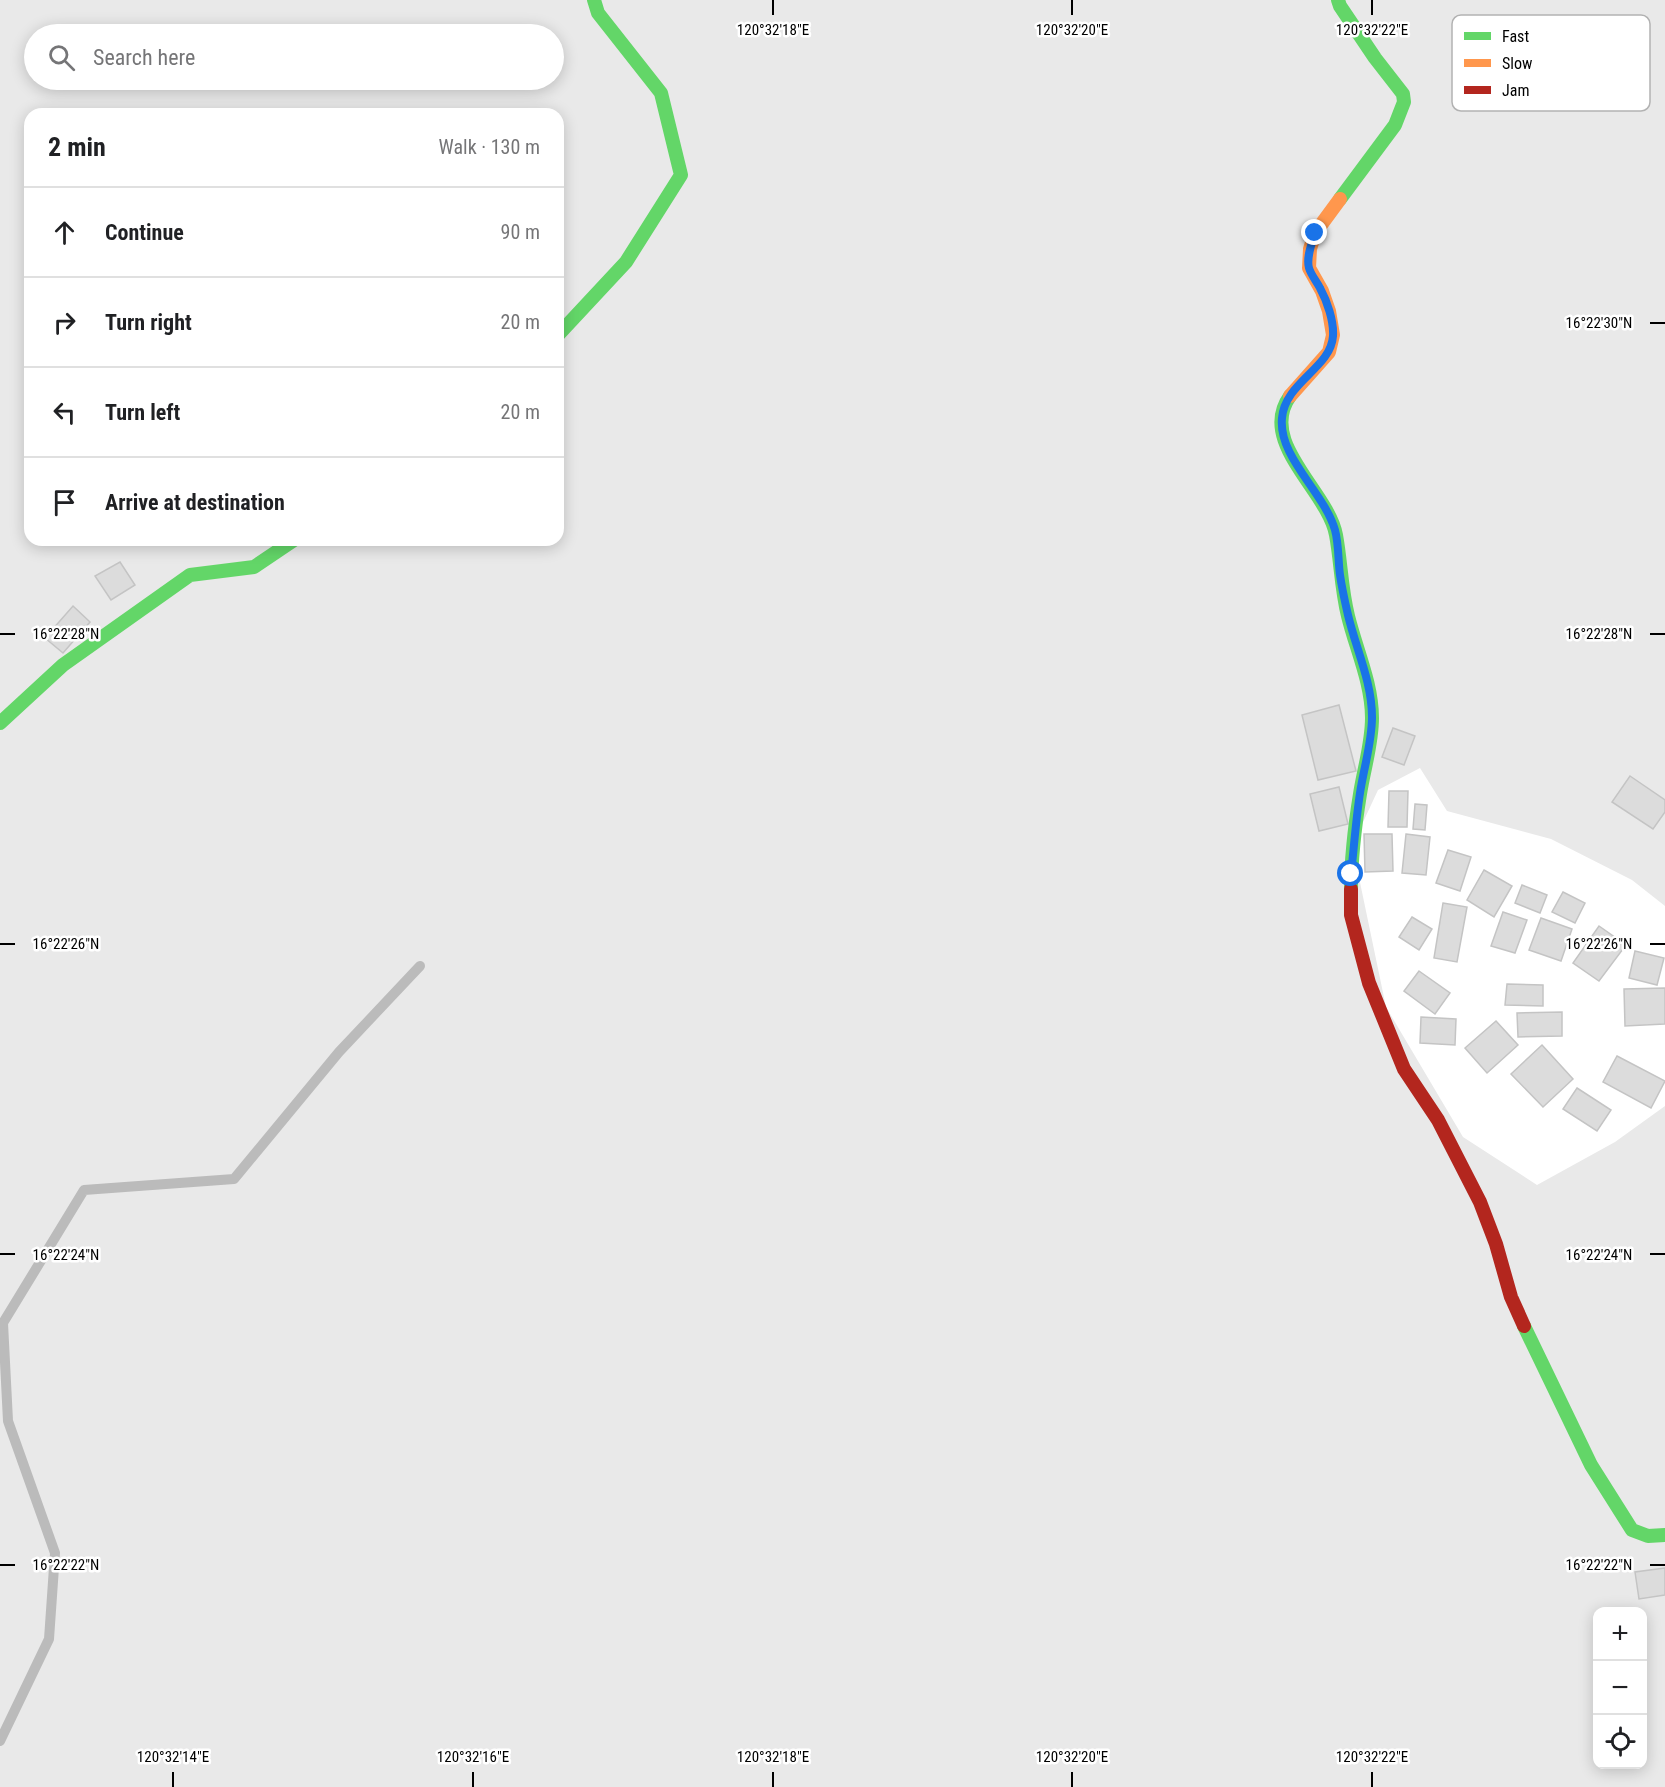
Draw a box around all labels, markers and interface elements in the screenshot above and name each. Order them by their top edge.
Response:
legend [1452,15,1650,111]
text: 120°32'18"E [737,21,809,39]
text: 120°32'20"E [1036,21,1108,39]
text: 120°32'22"E [1336,21,1408,39]
search box [24,24,564,90]
text: Fast [1502,27,1529,46]
icon: search [45,41,78,74]
text: Search here [93,45,195,70]
text: Slow [1502,54,1532,73]
text: Jam [1502,81,1529,100]
text: 2 min [48,132,106,162]
text: Walk · 130 m [439,135,540,159]
icon: ahead [48,216,81,249]
route end [1301,219,1327,245]
text: Continue [105,220,184,245]
text: 90 m [501,220,540,244]
icon: right [48,306,81,339]
text: Turn right [105,310,192,335]
text: 20 m [501,310,540,334]
text: 16°22'30"N [1566,314,1632,332]
icon: left [48,396,81,429]
text: Turn left [105,400,180,425]
text: 20 m [501,400,540,424]
icon: arrive [48,486,81,519]
text: Arrive at destination [105,490,285,515]
text: 16°22'28"N [33,625,99,643]
text: 16°22'28"N [1566,625,1632,643]
route start [1337,860,1363,886]
text: 16°22'26"N [33,935,99,953]
text: 16°22'26"N [1566,935,1632,953]
text: 16°22'24"N [33,1246,99,1264]
text: 16°22'24"N [1566,1246,1632,1264]
text: 16°22'22"N [33,1556,99,1574]
text: 16°22'22"N [1566,1556,1632,1574]
map controls [1593,1607,1647,1769]
button: + [1593,1607,1647,1661]
button: − [1593,1661,1647,1715]
button: locate [1593,1715,1647,1769]
text: 120°32'14"E [137,1748,209,1766]
text: 120°32'16"E [437,1748,509,1766]
text: 120°32'18"E [737,1748,809,1766]
text: 120°32'20"E [1036,1748,1108,1766]
text: 120°32'22"E [1336,1748,1408,1766]

